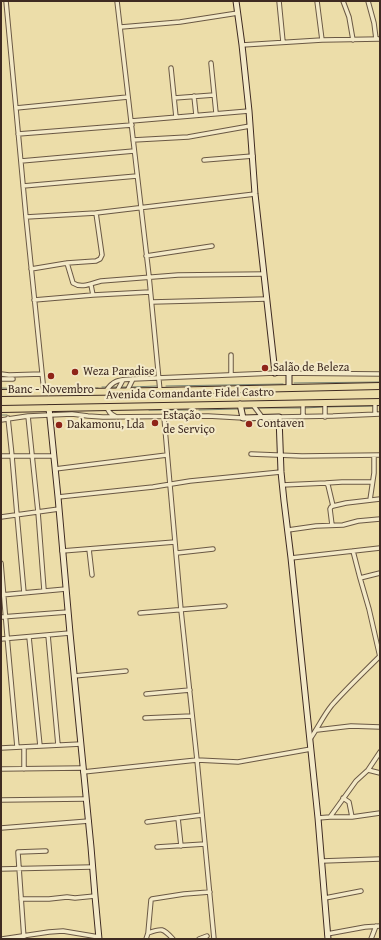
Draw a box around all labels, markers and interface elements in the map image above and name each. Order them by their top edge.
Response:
place label: Salão de Beleza [273,361,349,375]
marker: Salão de Beleza [260,363,270,373]
place label: Weza Paradise [83,365,155,379]
marker: Weza Paradise [70,367,80,377]
marker: Banc - Novembro [46,371,56,381]
place label: Banc - Novembro [8,383,94,397]
street label: Avenida Comandante Fidel Castro [106,385,274,403]
place label: Estação de Serviço [163,409,215,437]
place label: Contaven [257,417,304,431]
place label: Dakamonu, Lda [67,418,144,432]
marker: Estação de Serviço [150,418,160,428]
marker: Contaven [244,419,254,429]
marker: Dakamonu, Lda [54,420,64,430]

